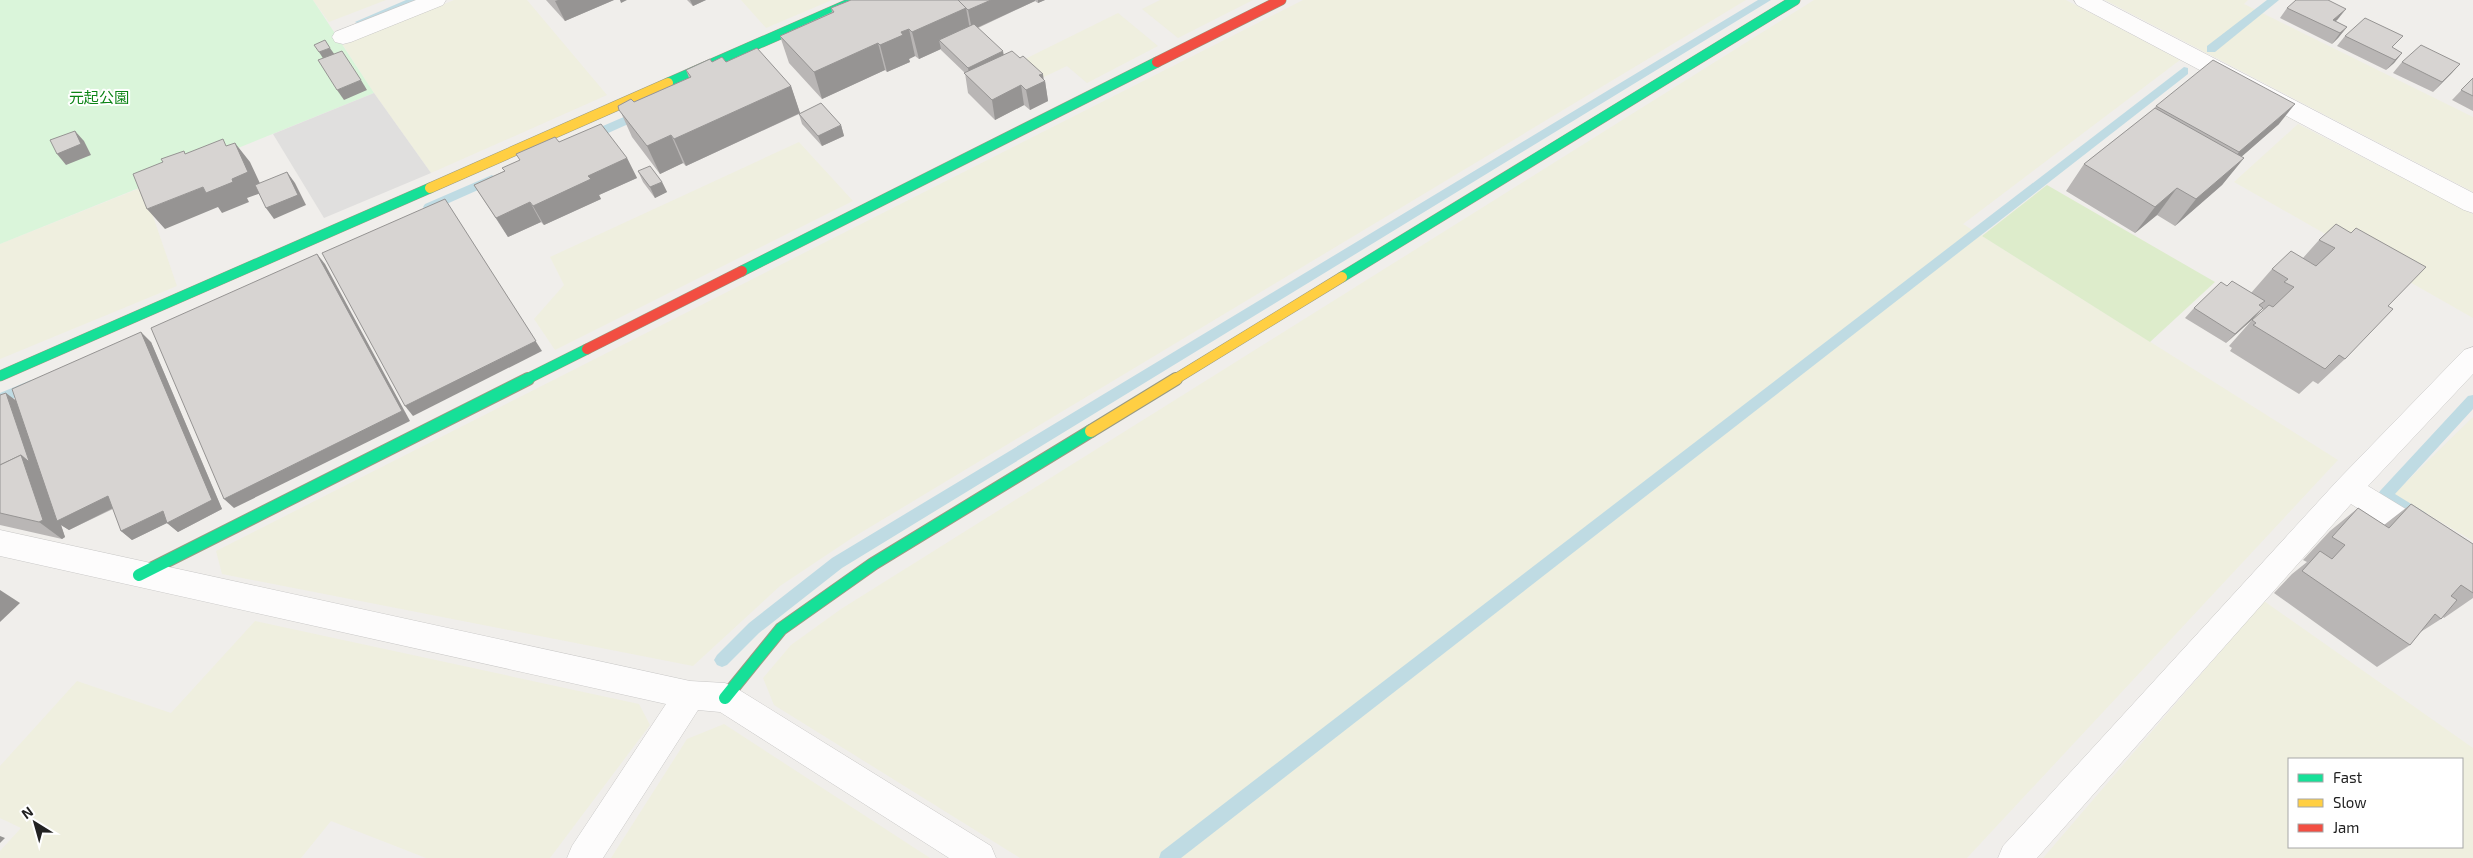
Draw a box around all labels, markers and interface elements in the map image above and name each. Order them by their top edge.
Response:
park label: 元起公園 [69,88,129,106]
legend [2288,758,2463,848]
text: Fast [2333,768,2363,786]
text: Slow [2333,793,2367,811]
north arrow [10,798,60,848]
text: N [18,802,36,822]
text: Jam [2333,818,2359,836]

